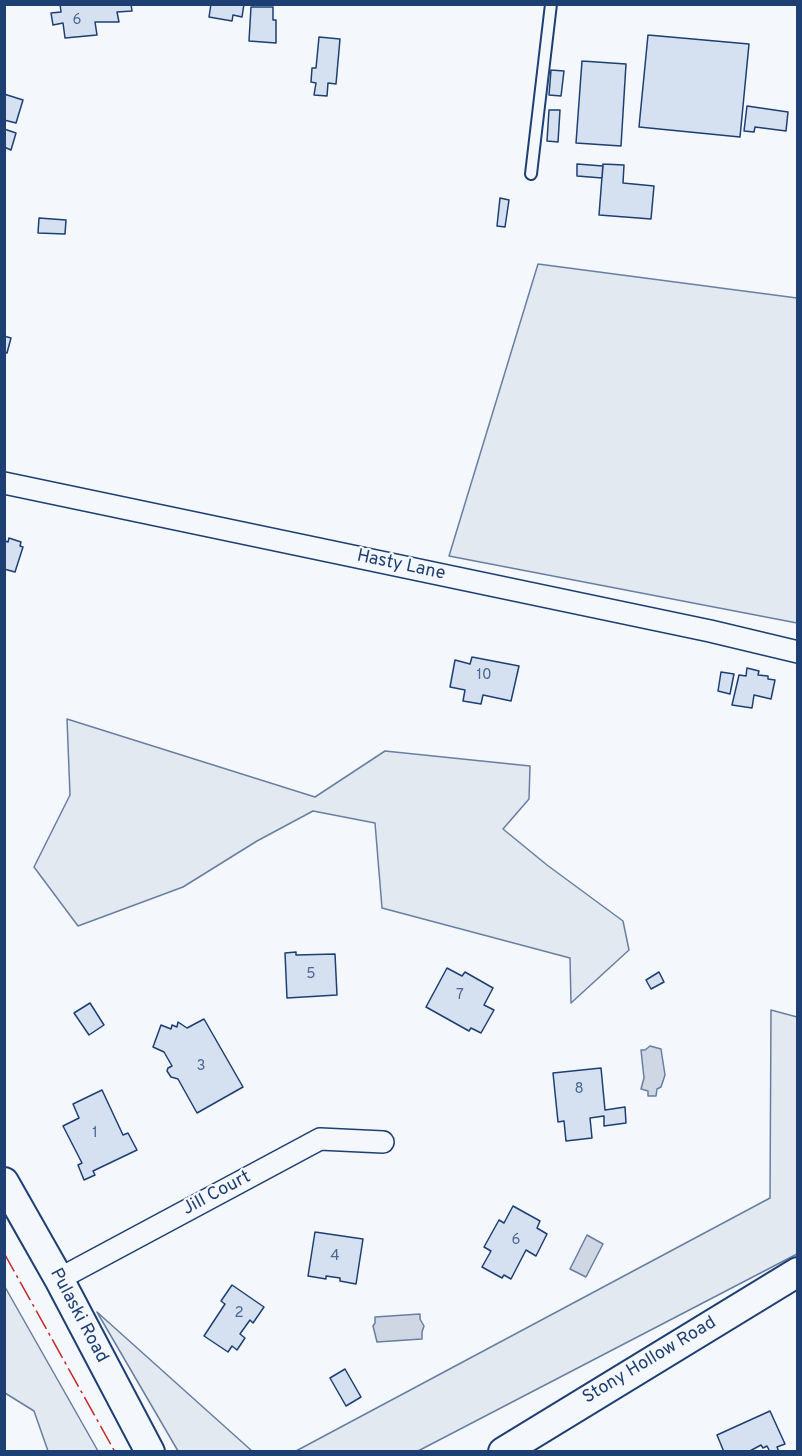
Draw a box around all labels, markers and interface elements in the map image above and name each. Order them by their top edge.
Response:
house number: 6 [73,12,81,30]
street label: Hasty Lane [355,546,447,586]
house number: 10 [476,667,492,685]
house number: 5 [306,966,316,984]
house number: 7 [456,987,464,1005]
house number: 3 [196,1058,206,1076]
house number: 8 [574,1081,584,1099]
house number: 1 [92,1125,98,1143]
street label: Jill Court [179,1167,255,1221]
house number: 6 [512,1232,520,1250]
house number: 4 [330,1248,340,1266]
street label: Pulaski Road [44,1265,112,1367]
house number: 2 [234,1305,244,1323]
street label: Stony Hollow Road [579,1313,721,1409]

